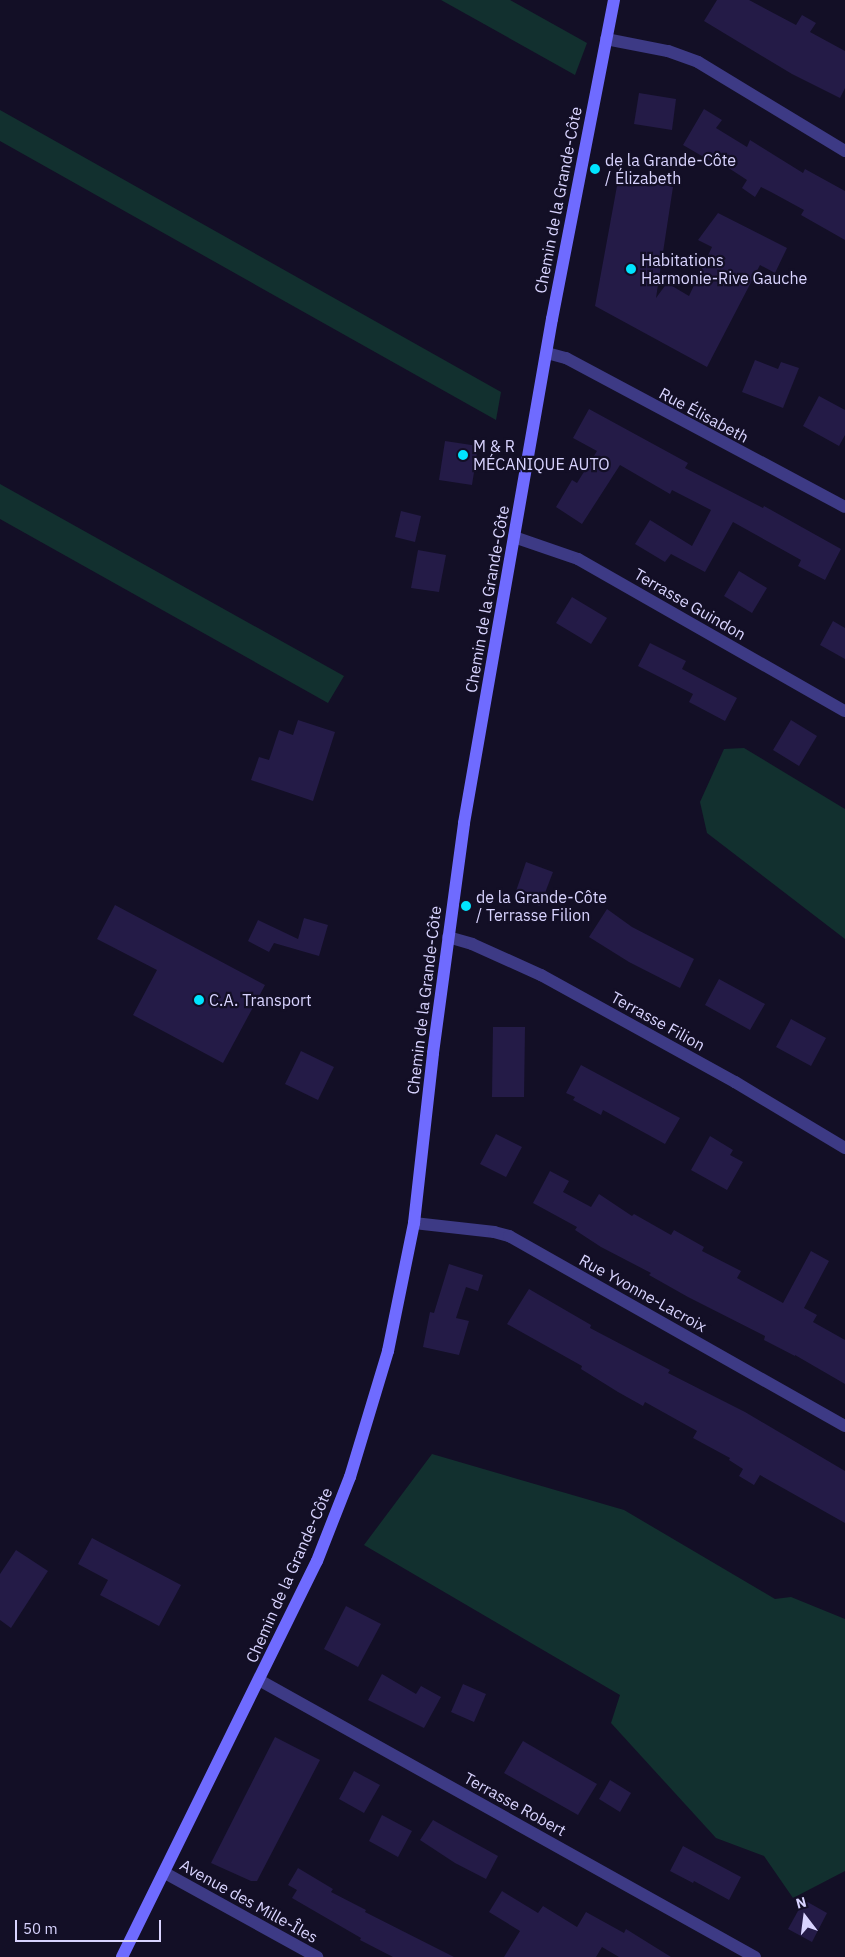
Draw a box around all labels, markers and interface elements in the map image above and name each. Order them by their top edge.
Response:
street label: Chemin de la Grande-Côte [530,105,586,295]
place label: de la Grande-Côte / Élizabeth [605,150,736,188]
marker: de la Grande-Côte / Élizabeth [589,163,601,175]
place label: Habitations Harmonie-Rive Gauche [641,250,807,288]
marker: Habitations Harmonie-Rive Gauche [625,263,637,275]
street label: Rue Élisabeth [656,383,752,447]
place label: M & R MÉCANIQUE AUTO [473,436,610,474]
marker: M & R MÉCANIQUE AUTO [457,449,469,461]
street label: Chemin de la Grande-Côte [461,504,513,694]
street label: Terrasse Guindon [631,564,749,644]
place label: de la Grande-Côte / Terrasse Filion [476,887,607,925]
marker: de la Grande-Côte / Terrasse Filion [460,900,472,912]
street label: Chemin de la Grande-Côte [403,905,445,1095]
street label: Terrasse Filion [608,987,708,1055]
place label: C.A. Transport [209,990,312,1010]
marker: C.A. Transport [193,994,205,1006]
street label: Rue Yvonne-Lacroix [576,1250,710,1336]
street label: Chemin de la Grande-Côte [242,1484,336,1666]
street label: Terrasse Robert [461,1768,569,1840]
street label: Avenue des Mille-Îles [177,1855,321,1947]
north arrow [780,1892,830,1942]
text: N [794,1893,808,1913]
scale bar [18,1910,164,1942]
text: 50 m [23,1919,58,1938]

